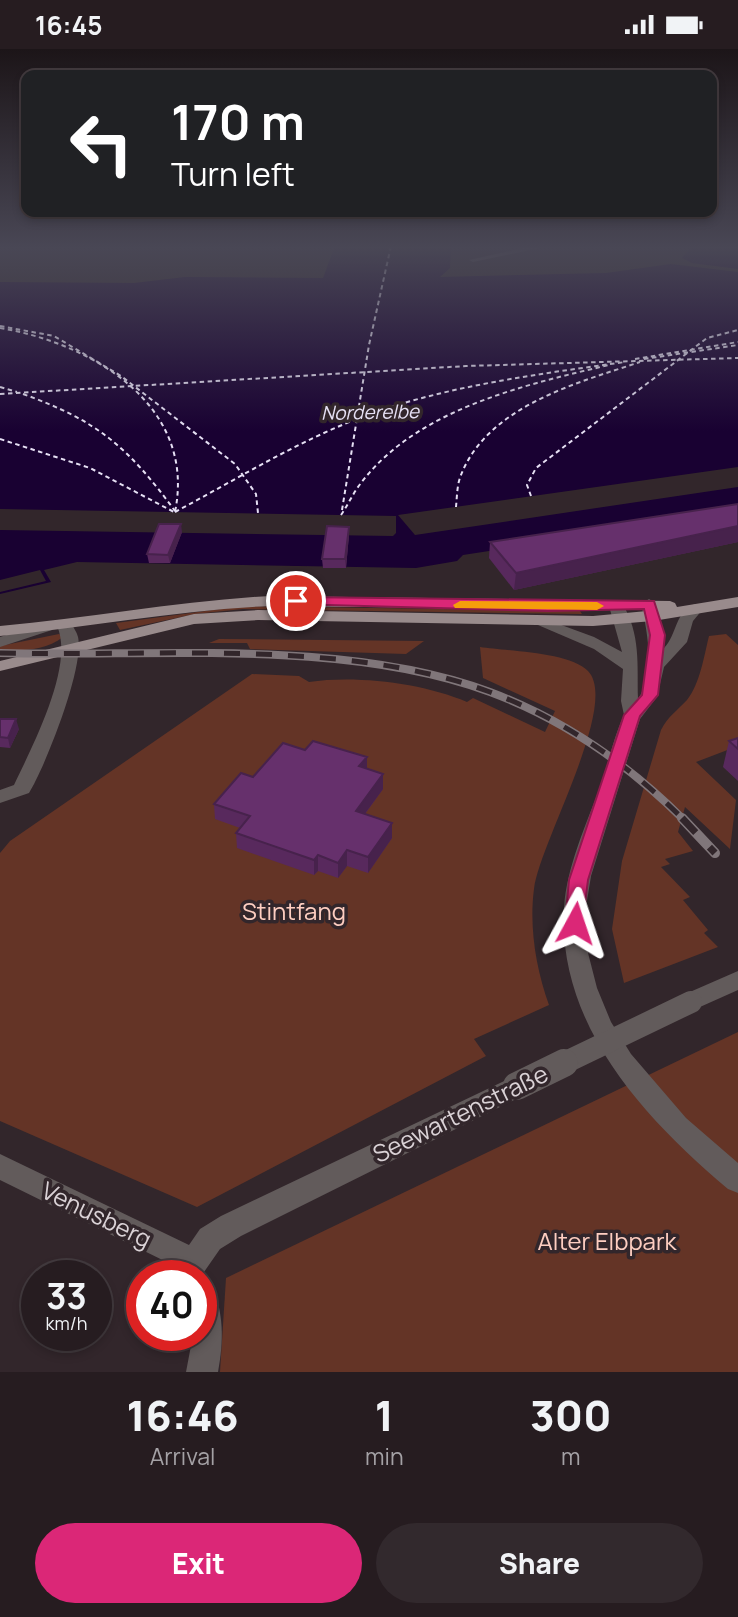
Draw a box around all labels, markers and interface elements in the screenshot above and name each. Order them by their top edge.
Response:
text: 16:45 [35,7,103,43]
text: 170 m [171,88,305,155]
icon: left [56,98,147,189]
text: Turn left [171,152,295,196]
water label: Norderelbe [321,398,421,426]
pin [266,571,326,631]
icon: arrive [277,582,315,620]
position arrow [538,886,612,960]
park label: Stintfang [242,894,346,927]
street label: Seewartenstraße [367,1056,553,1170]
street label: Venusberg [37,1173,157,1255]
park label: Alter Elbpark [537,1224,678,1257]
speed limit sign: 40 [126,1260,217,1351]
text: 33 [46,1272,87,1320]
text: km/h [46,1311,87,1335]
text: 16:46 [126,1386,239,1444]
text: 1 [375,1386,394,1444]
text: 300 [530,1386,612,1444]
text: Arrival [150,1440,215,1472]
text: min [365,1440,404,1472]
text: m [561,1440,581,1472]
button: Exit [35,1523,362,1603]
button: Share [376,1523,703,1603]

